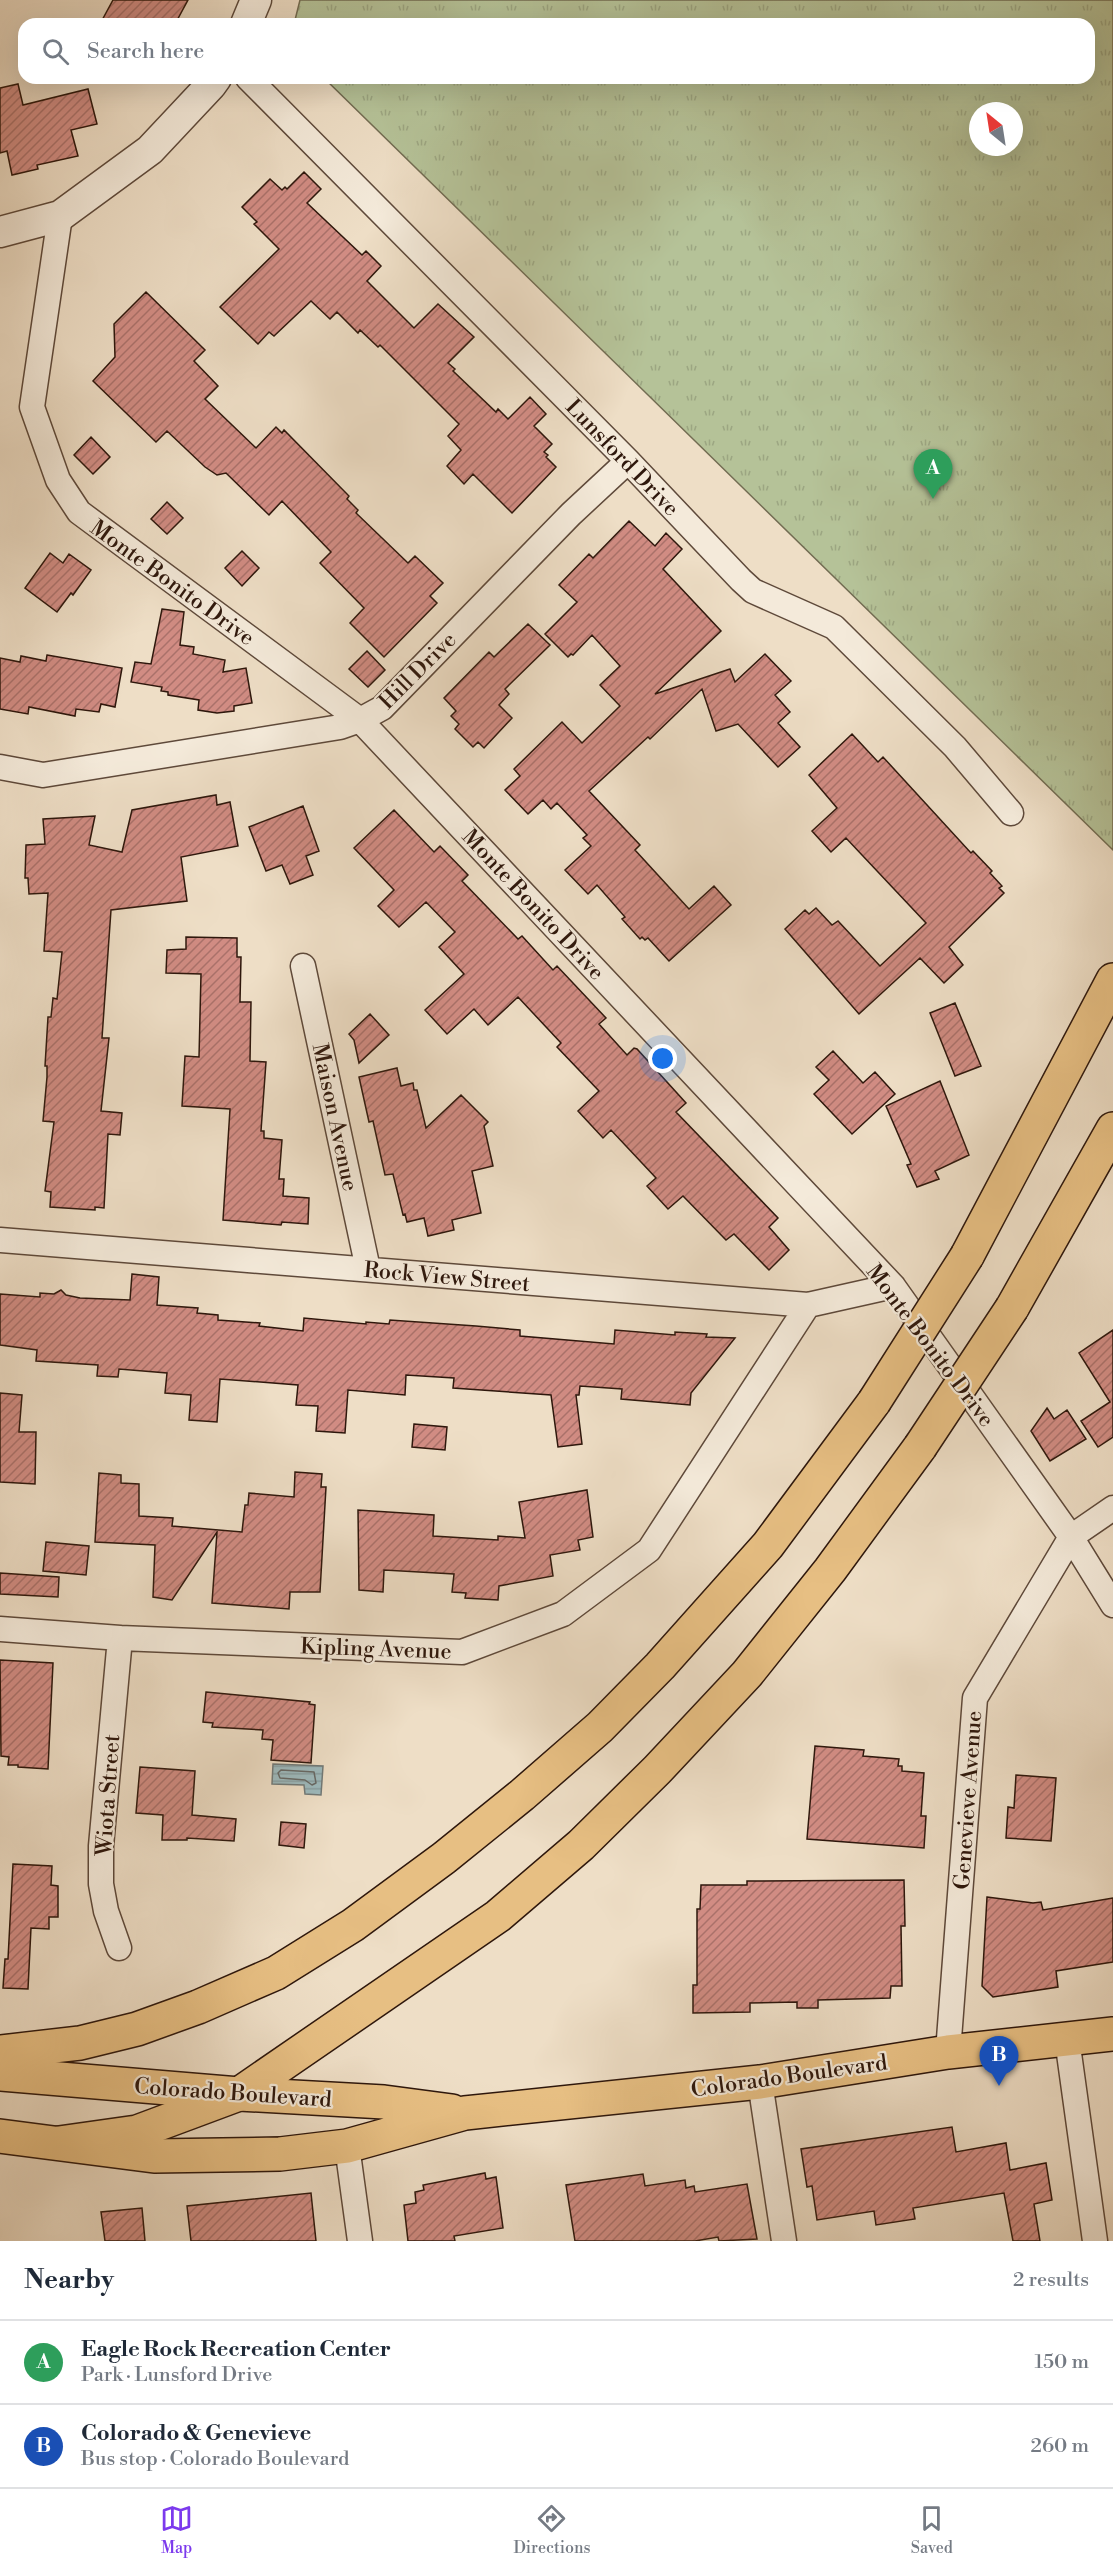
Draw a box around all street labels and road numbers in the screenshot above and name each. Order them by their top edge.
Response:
street label: Lunsford Drive [559,394,684,522]
street label: Monte Bonito Drive [85,515,260,652]
street label: Hill Drive [374,627,462,715]
street label: Monte Bonito Drive [456,824,610,986]
street label: Maison Avenue [306,1041,363,1193]
street label: Rock View Street [363,1257,531,1298]
street label: Monte Bonito Drive [860,1259,1000,1433]
street label: Kipling Avenue [300,1633,452,1666]
street label: Genevieve Avenue [949,1710,988,1891]
street label: Wiota Street [91,1733,126,1858]
street label: Colorado Boulevard [689,2049,890,2104]
street label: Colorado Boulevard [133,2073,333,2114]

